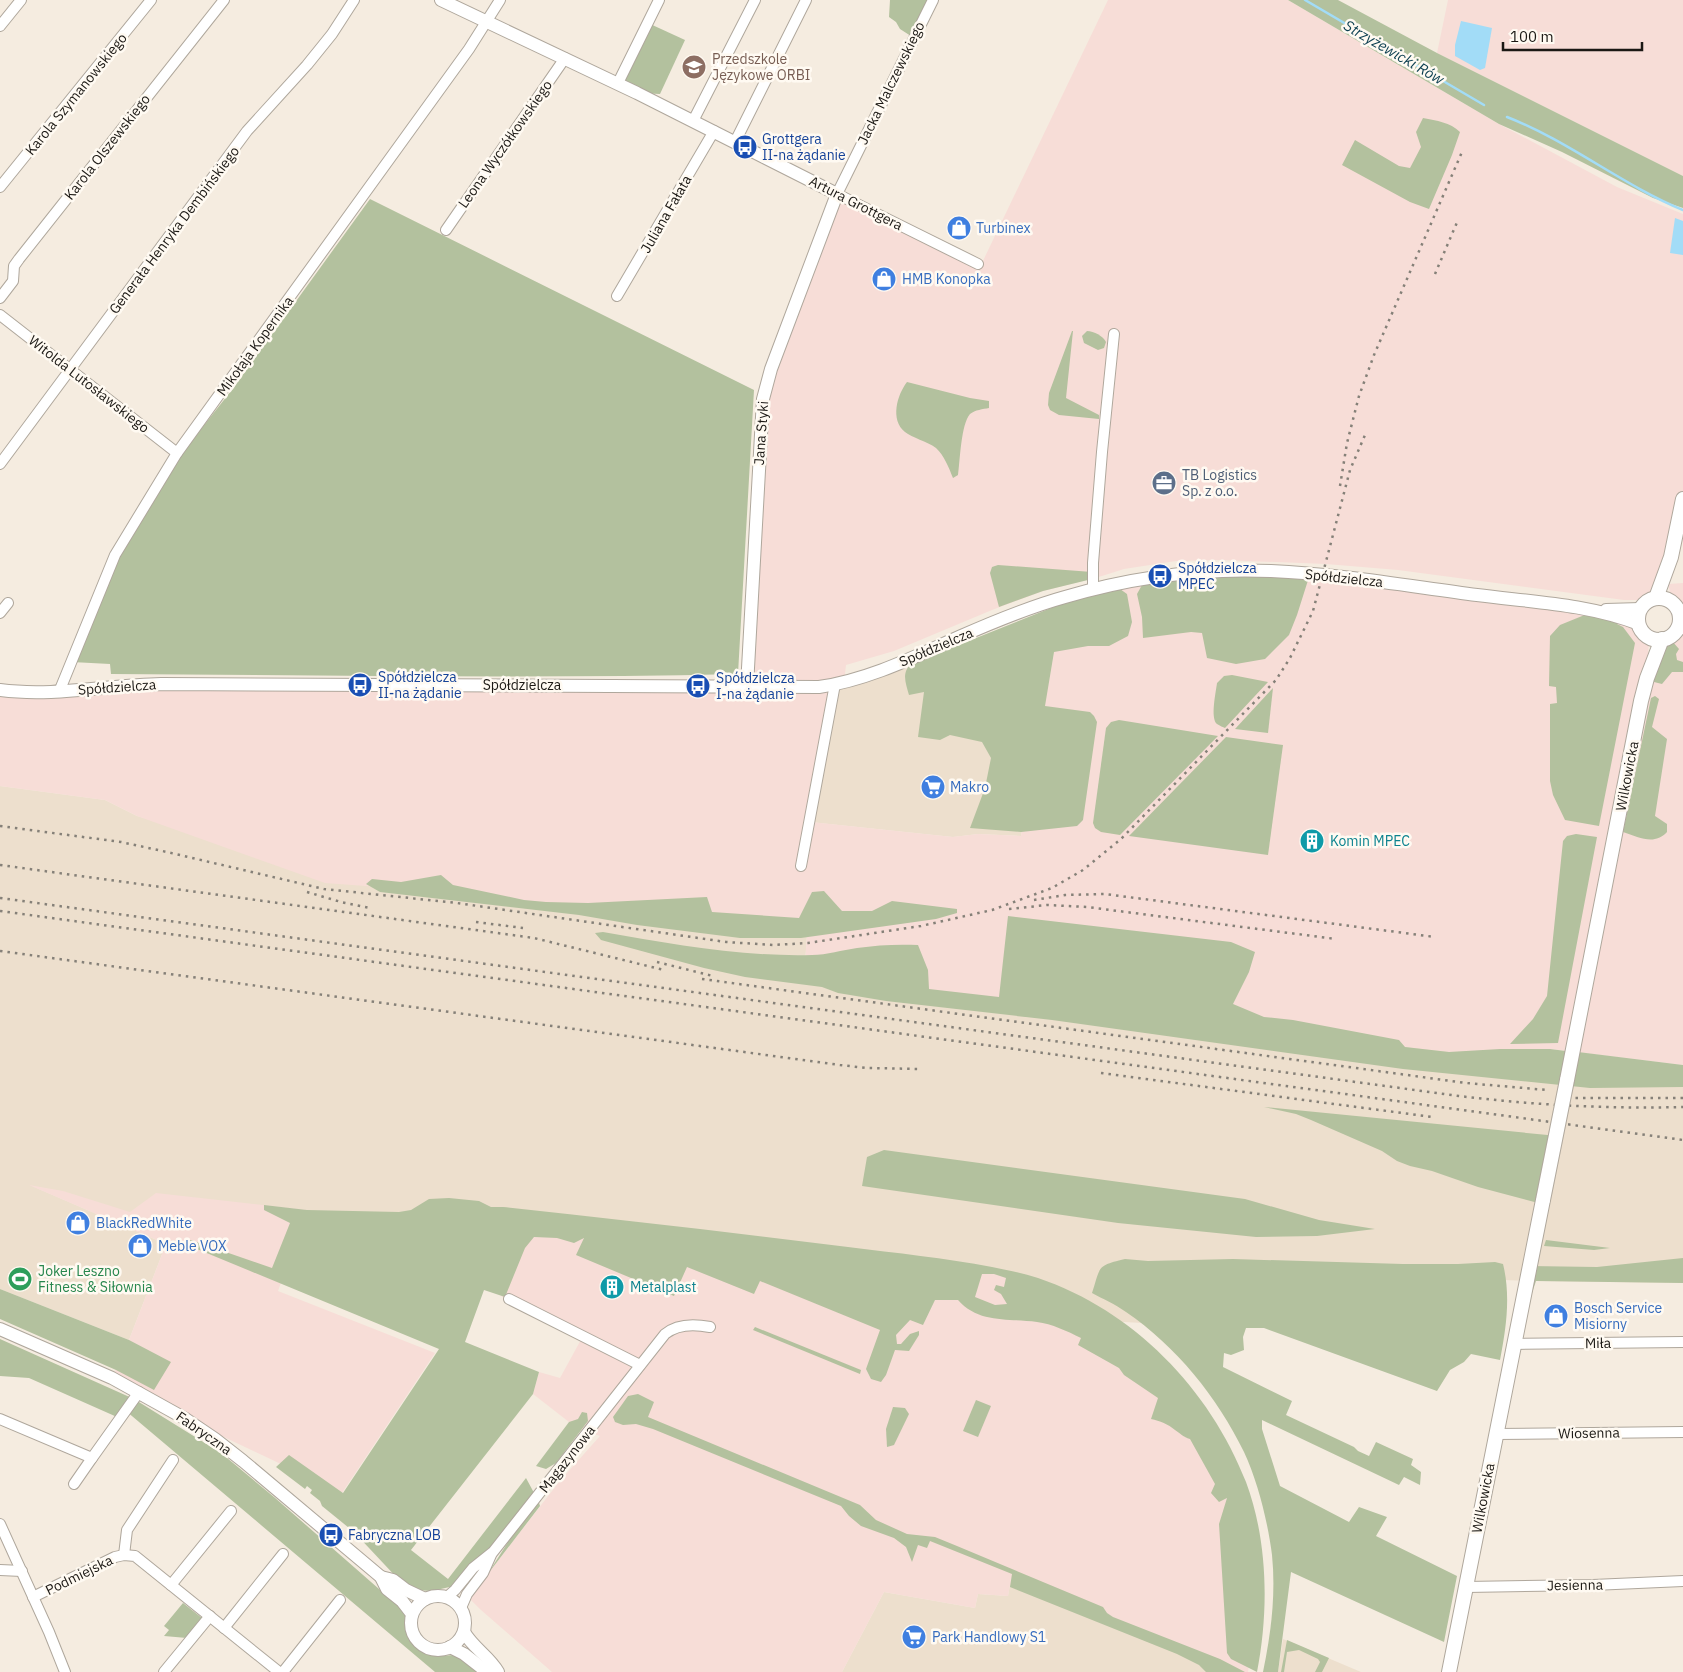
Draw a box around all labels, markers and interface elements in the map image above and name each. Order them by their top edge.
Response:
water label: Strzyżewicki Rów [1340,16,1448,89]
street label: Jacka Malczewskiego [853,18,929,147]
scale bar [1503,20,1642,52]
text: 100 m [1510,27,1554,46]
street label: Karola Szymanowskiego [21,29,131,159]
place label: Przedszkole Językowe ORBI [712,50,810,84]
school or university icon: Przedszkole Językowe ORBI [681,54,707,80]
street label: Leona Wyczółkowskiego [454,77,556,211]
street label: Karola Olszewskiego [60,90,154,203]
place label: Grottgera II-na żądanie [762,130,846,164]
bus stop icon: Grottgera II-na żądanie [732,134,758,160]
street label: Generała Henryka Dembińskiego [105,142,243,318]
street label: Juliana Fałata [636,171,696,256]
street label: Artura Grottgera [806,172,906,235]
shop icon: Turbinex [946,215,972,241]
place label: Turbinex [976,219,1031,237]
shop icon: HMB Konopka [871,266,897,292]
place label: HMB Konopka [902,270,991,288]
street label: Mikołaja Kopernika [213,292,298,399]
street label: Witolda Lutosławskiego [25,331,153,437]
street label: Jana Styki [750,400,772,466]
place label: TB Logistics Sp. z o.o. [1182,466,1257,500]
office icon: TB Logistics Sp. z o.o. [1151,470,1177,496]
place label: Spółdzielcza MPEC [1178,559,1257,593]
bus stop icon: Spółdzielcza MPEC [1147,563,1173,589]
street label: Spółdzielcza [1304,565,1385,591]
street label: Spółdzielcza [896,623,976,671]
place label: Spółdzielcza II-na żądanie [378,668,462,702]
place label: Spółdzielcza I-na żądanie [716,669,795,703]
bus stop icon: Spółdzielcza II-na żądanie [347,672,373,698]
bus stop icon: Spółdzielcza I-na żądanie [685,673,711,699]
street label: Spółdzielcza [77,675,157,699]
street label: Spółdzielcza [483,676,562,694]
street label: Wilkowicka [1611,739,1643,812]
supermarket icon: Makro [920,774,946,800]
place label: Makro [950,778,989,796]
building icon: Komin MPEC [1299,828,1325,854]
place label: Komin MPEC [1330,832,1410,850]
shop icon: BlackRedWhite [65,1210,91,1236]
place label: BlackRedWhite [96,1214,192,1232]
shop icon: Meble VOX [127,1233,153,1259]
place label: Meble VOX [158,1237,227,1255]
place label: Joker Leszno Fitness & Siłownia [38,1262,153,1296]
sports icon: Joker Leszno Fitness & Siłownia [7,1266,33,1292]
building icon: Metalplast [599,1274,625,1300]
place label: Metalplast [630,1278,696,1296]
place label: Bosch Service Misiorny [1574,1299,1663,1333]
shop icon: Bosch Service Misiorny [1543,1303,1569,1329]
street label: Miła [1585,1334,1612,1352]
street label: Fabryczna [173,1407,236,1459]
street label: Magazynowa [535,1421,599,1496]
street label: Wiosenna [1558,1423,1621,1443]
street label: Wilkowicka [1467,1461,1499,1534]
bus stop icon: Fabryczna LOB [318,1522,344,1548]
place label: Fabryczna LOB [348,1526,441,1544]
street label: Podmiejska [42,1551,116,1599]
street label: Jesienna [1547,1576,1604,1594]
supermarket icon: Park Handlowy S1 [901,1624,927,1650]
place label: Park Handlowy S1 [932,1628,1046,1646]

